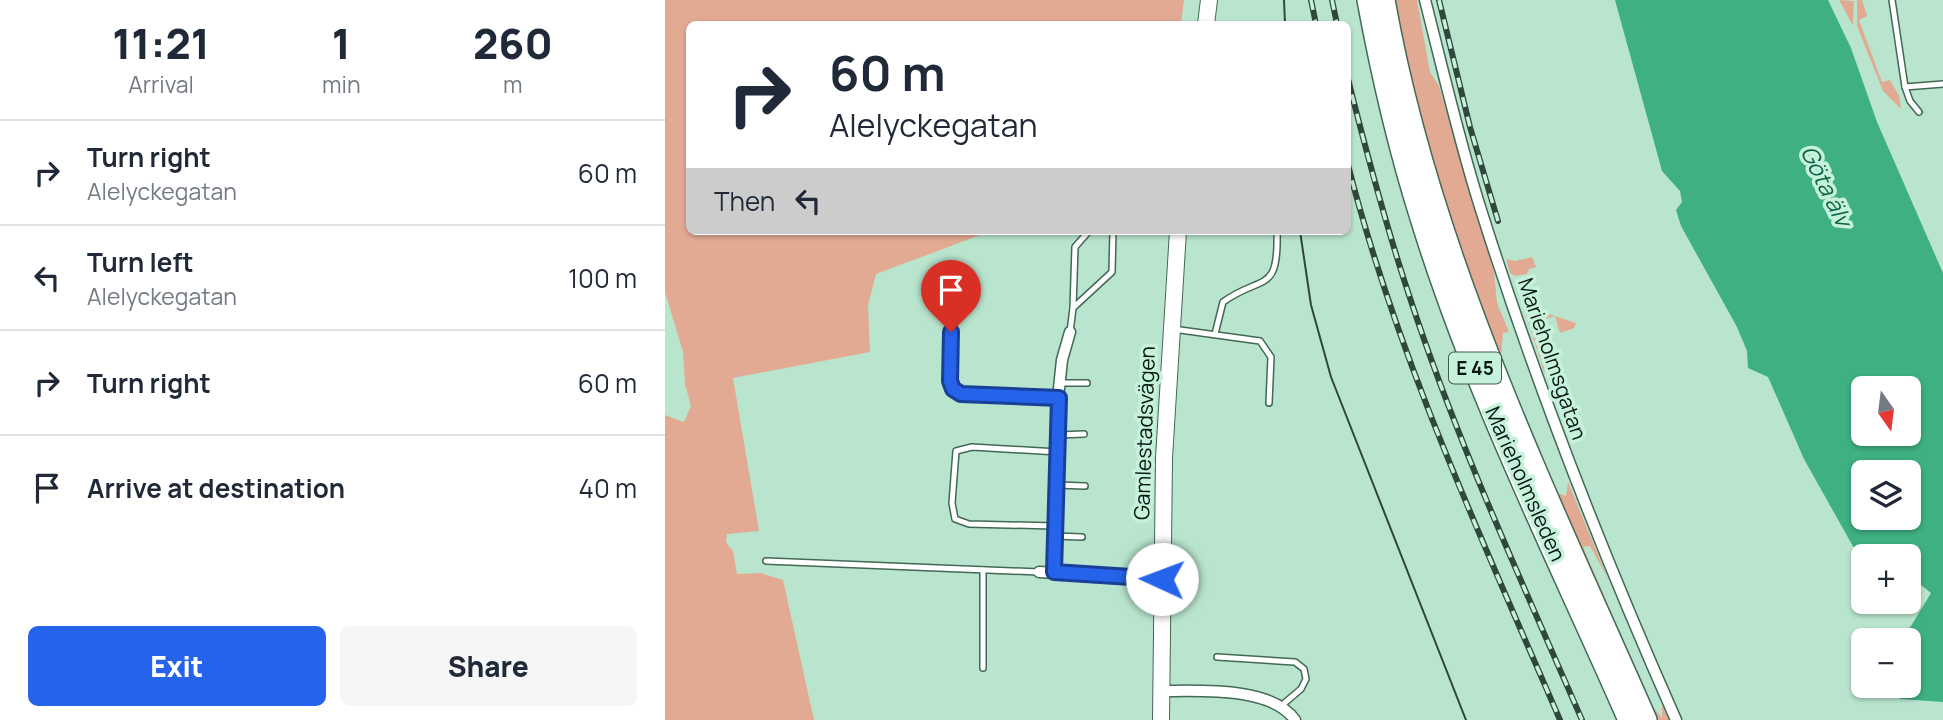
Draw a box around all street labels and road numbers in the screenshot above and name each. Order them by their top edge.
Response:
street label: Marieholmsgatan [1512,274,1594,443]
street label: Gamlestadsvägen [1127,345,1161,520]
road number: E 45 [1449,352,1501,384]
street label: Marieholmsleden [1479,402,1573,565]

